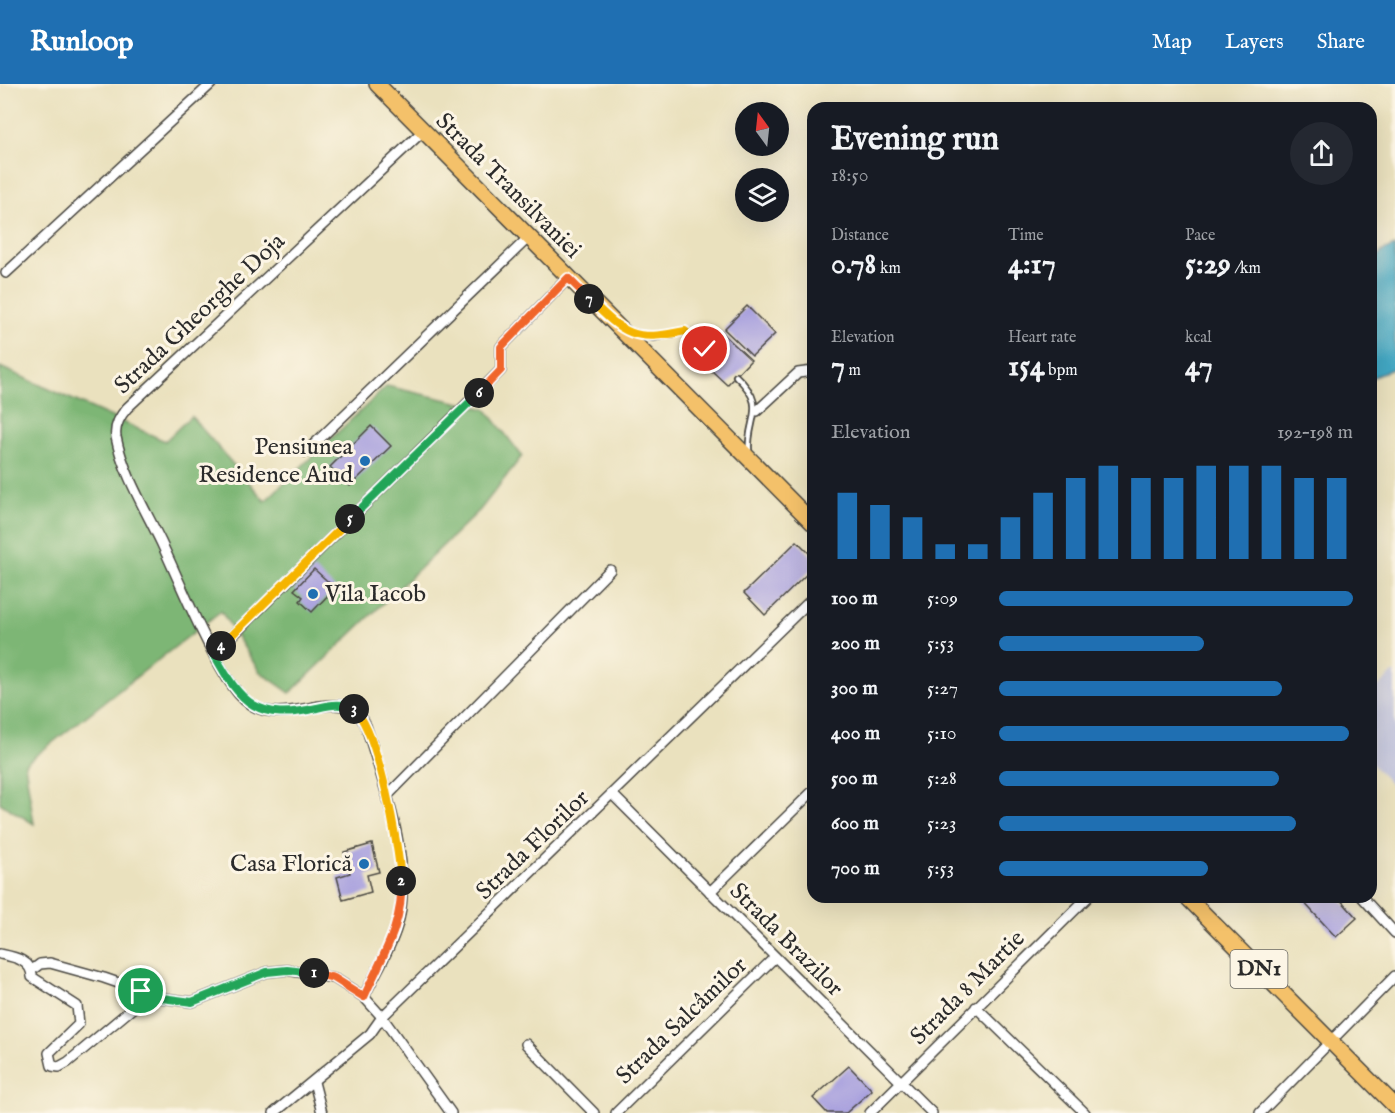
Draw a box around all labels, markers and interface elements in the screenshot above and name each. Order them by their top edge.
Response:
text: Runloop [30,25,133,60]
text: Map [1152,29,1192,56]
text: Layers [1225,29,1284,56]
text: Share [1317,29,1365,56]
north arrow [735,102,789,156]
map controls [735,102,789,222]
street label: Strada Transilvaniei [428,106,588,266]
text: Evening run [831,119,999,161]
button: share [1290,122,1353,185]
text: 18:50 [831,163,869,188]
button: layers [735,168,789,222]
street label: Strada Gheorghe Doja [108,226,292,401]
text: Distance [831,226,889,246]
text: Time [1008,226,1044,246]
text: Pace [1185,226,1215,246]
text: 0.78 [831,246,876,284]
text: 4:17 [1008,246,1056,284]
text: 5:29 [1185,246,1231,284]
text: km [876,259,901,279]
text: /km [1231,259,1261,279]
pin: 7 [574,284,604,314]
text: 7 [585,289,593,309]
pin [679,323,730,374]
text: Elevation [831,328,894,348]
text: Heart rate [1008,328,1076,348]
text: kcal [1185,328,1212,348]
icon: check [688,332,721,365]
text: 7 [831,348,845,386]
text: 154 [1008,348,1045,386]
text: 47 [1185,348,1213,386]
text: m [845,361,861,381]
text: bpm [1045,361,1078,381]
pin: 6 [464,378,494,408]
text: 6 [476,383,482,403]
text: Elevation [831,420,910,445]
text: 192–198 m [1277,420,1353,445]
place label: Pensiunea Residence Aiud [198,432,354,491]
marker: Pensiunea Residence Aiud [358,454,372,468]
pin: 5 [335,504,365,534]
text: 5 [347,509,353,529]
place label: Vila Iacob [324,579,426,610]
text: 100 m [831,586,878,611]
text: 5:09 [927,586,958,611]
marker: Vila Iacob [306,587,320,601]
pin: 4 [206,631,236,661]
text: 200 m [831,631,880,656]
text: 5:53 [927,631,954,656]
text: 4 [217,636,225,656]
text: 300 m [831,676,878,701]
text: 5:27 [927,676,958,701]
pin: 3 [339,694,369,724]
text: 3 [351,699,357,719]
text: 400 m [831,721,880,746]
text: 5:10 [927,721,957,746]
text: 500 m [831,766,878,791]
text: 5:28 [927,766,957,791]
street label: Strada Florilor [470,783,596,907]
text: 600 m [831,811,879,836]
text: 5:23 [927,811,956,836]
place label: Casa Florică [230,849,353,880]
text: 700 m [831,856,880,881]
text: 5:53 [927,856,954,881]
marker: Casa Florică [357,857,371,871]
pin: 2 [386,866,416,896]
text: 2 [397,871,405,891]
street label: Strada Brazilor [722,876,850,1004]
street label: Strada 8 Martie [904,924,1032,1052]
street label: Strada Salcâmilor [610,950,754,1092]
road number: DN1 [1230,950,1288,988]
pin: 1 [299,958,329,988]
text: 1 [311,963,317,983]
pin [115,965,166,1016]
icon: arrive [124,974,157,1007]

